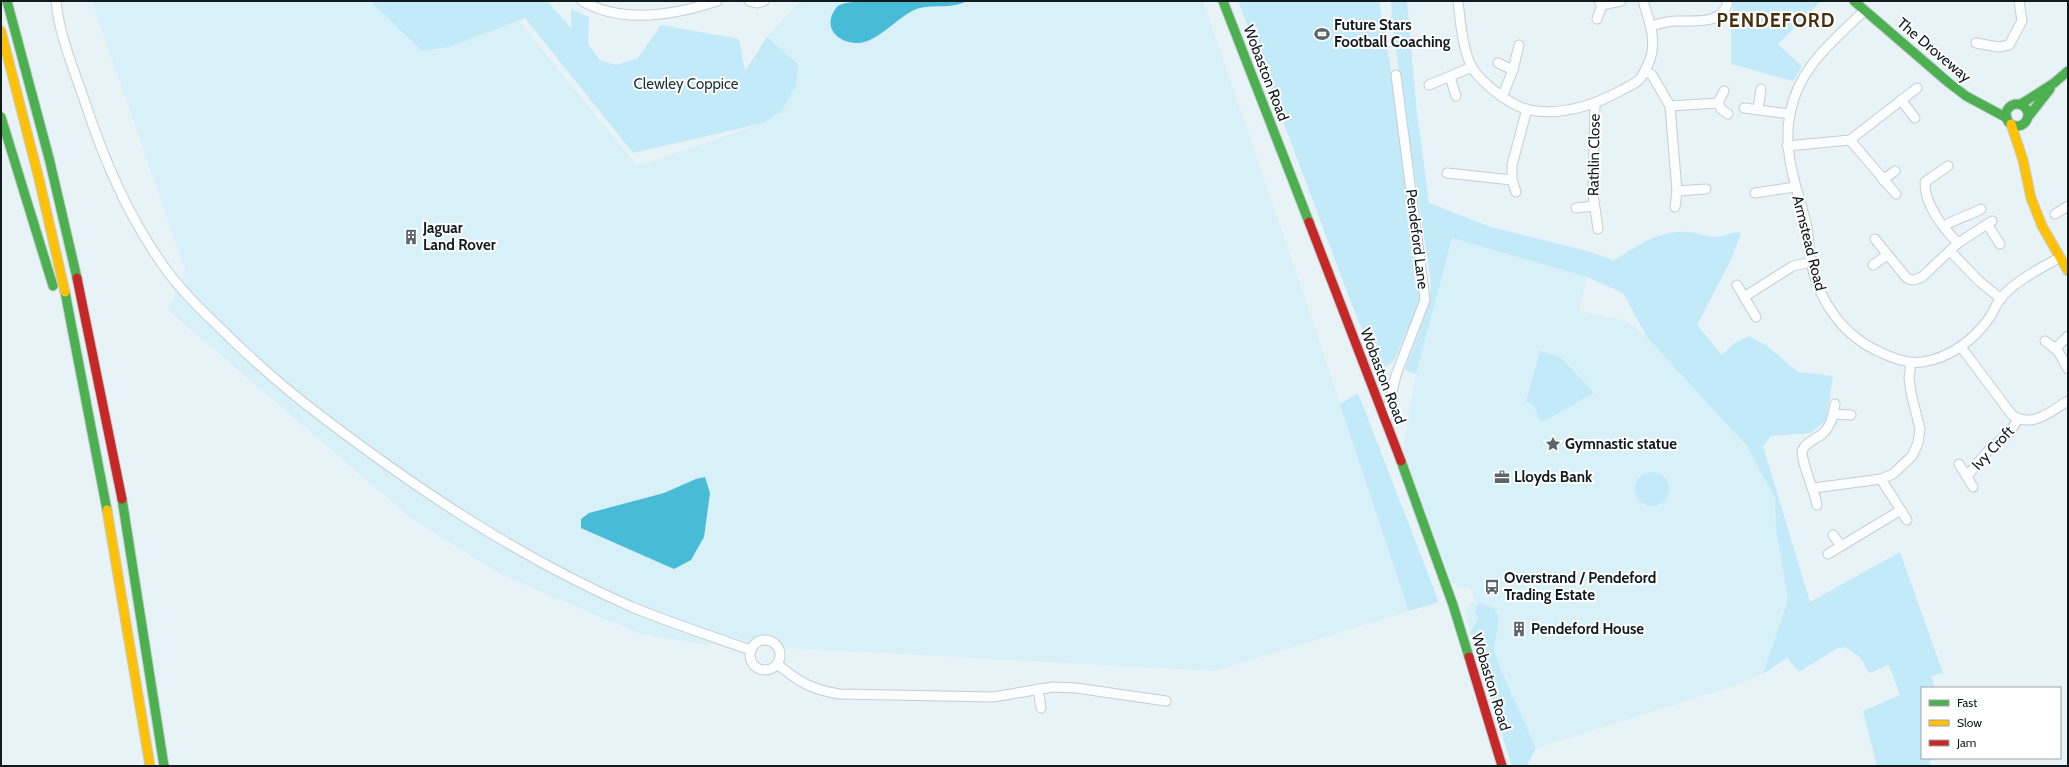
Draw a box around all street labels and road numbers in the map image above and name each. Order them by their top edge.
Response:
street label: The Droveway [1893,14,1975,86]
street label: Wobaston Road [1239,23,1293,123]
street label: Rathlin Close [1584,113,1604,196]
street label: Pendeford Lane [1402,188,1432,290]
street label: Armstead Road [1788,194,1830,292]
street label: Wobaston Road [1356,326,1410,426]
street label: Ivy Croft [1968,422,2018,474]
street label: Wobaston Road [1468,631,1514,733]

